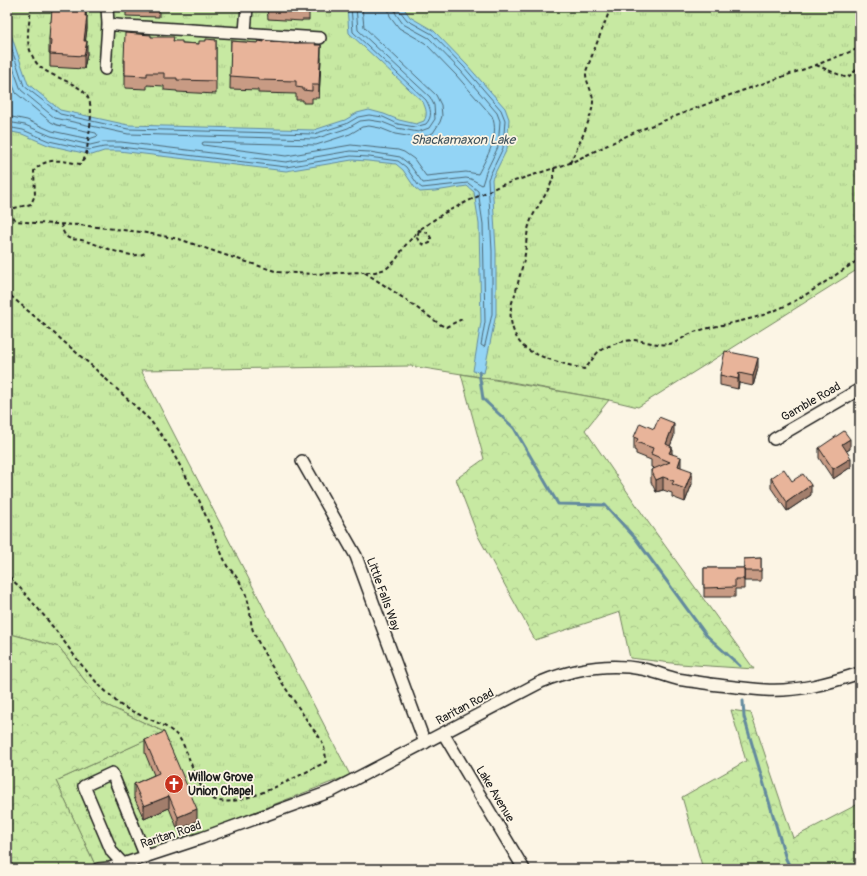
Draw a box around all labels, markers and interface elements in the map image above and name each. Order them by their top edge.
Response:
water label: Shackamaxon Lake [411,132,517,148]
street label: Gamble Road [779,379,844,425]
street label: Little Falls Way [363,555,403,633]
street label: Raritan Road [434,685,497,728]
street label: Lake Avenue [472,763,518,825]
place label: Willow Grove Union Chapel [188,770,254,799]
church icon: Willow Grove Union Chapel [163,773,185,795]
street label: Raritan Road [139,818,204,852]

